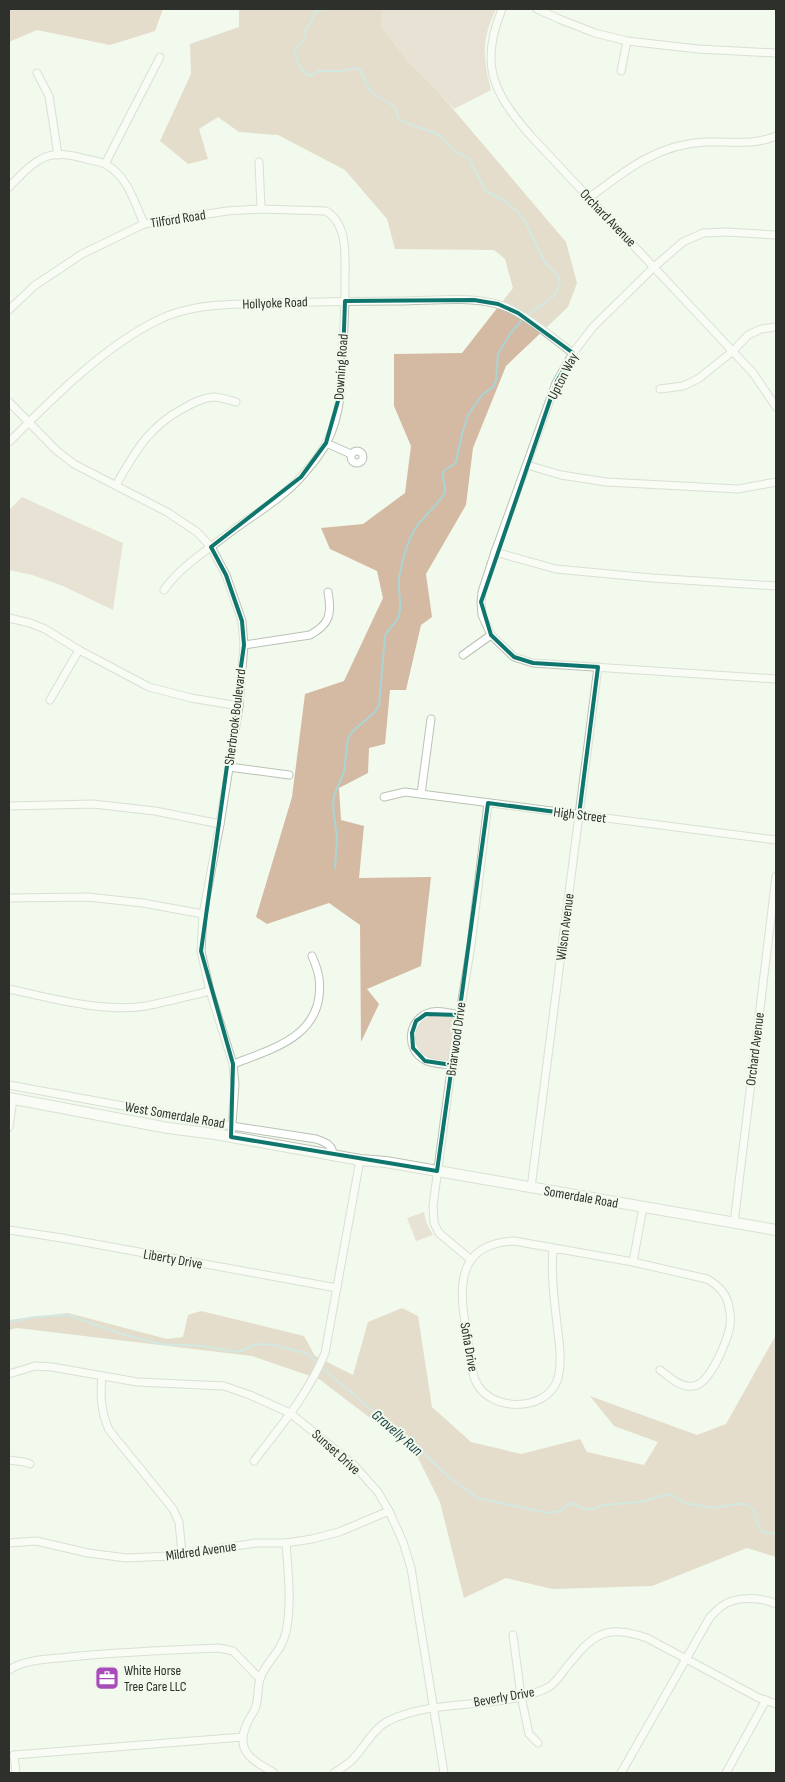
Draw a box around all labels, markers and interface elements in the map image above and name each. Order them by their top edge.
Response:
street label: Orchard Avenue [576,186,640,250]
street label: Tilford Road [149,206,207,232]
street label: Hollyoke Road [242,293,308,313]
street label: Downing Road [330,333,352,401]
street label: Upton Way [544,349,582,402]
street label: Sherbrook Boulevard [221,668,249,766]
street label: High Street [553,803,607,827]
street label: Wilson Avenue [552,892,578,962]
street label: Briarwood Drive [442,1001,470,1077]
street label: Orchard Avenue [742,1011,768,1087]
street label: West Somerdale Road [124,1098,226,1132]
street label: Somerdale Road [542,1182,620,1212]
street label: Liberty Drive [142,1245,204,1273]
street label: Sofia Drive [456,1321,482,1373]
water label: Gravelly Run [368,1406,426,1460]
street label: Sunset Drive [308,1426,364,1478]
street label: Mildred Avenue [165,1538,237,1564]
place label: White Horse Tree Care LLC [124,1662,187,1695]
office icon: White Horse Tree Care LLC [94,1665,120,1691]
street label: Beverly Drive [472,1683,536,1711]

